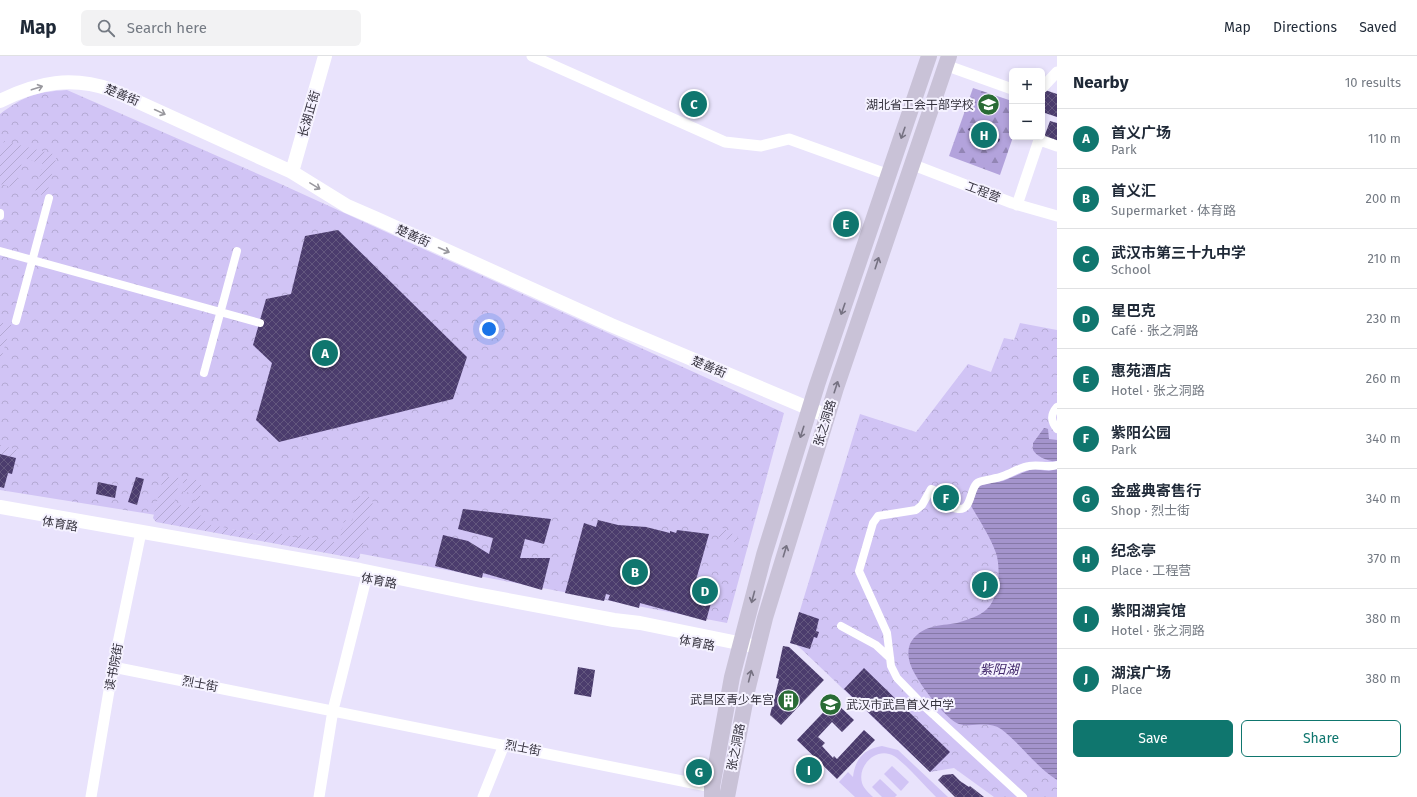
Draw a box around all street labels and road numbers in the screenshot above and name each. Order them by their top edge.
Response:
street label: 楚善街 [103,82,141,108]
street label: 长湖正街 [296,89,322,139]
street label: 工程营 [964,179,1002,205]
street label: 楚善街 [394,222,432,250]
street label: 楚善街 [690,354,728,380]
street label: 张之洞路 [811,398,839,448]
street label: 体育路 [41,514,79,534]
street label: 体育路 [360,571,398,591]
street label: 体育路 [678,633,716,653]
street label: 读书院街 [103,642,125,692]
street label: 烈士街 [181,674,219,694]
street label: 张之洞路 [725,722,747,772]
street label: 烈士街 [504,738,542,758]

